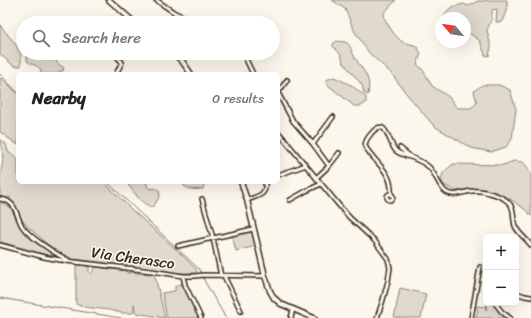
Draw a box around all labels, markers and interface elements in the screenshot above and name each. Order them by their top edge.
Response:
north arrow [435,12,471,48]
search box [16,16,280,60]
text: Search here [62,25,141,51]
icon: search [30,27,52,49]
text: Nearby [32,83,86,113]
text: 0 results [212,87,264,110]
map controls [483,234,519,306]
button: + [483,234,519,270]
street label: Via Cherasco [90,239,177,277]
button: − [483,270,519,306]

